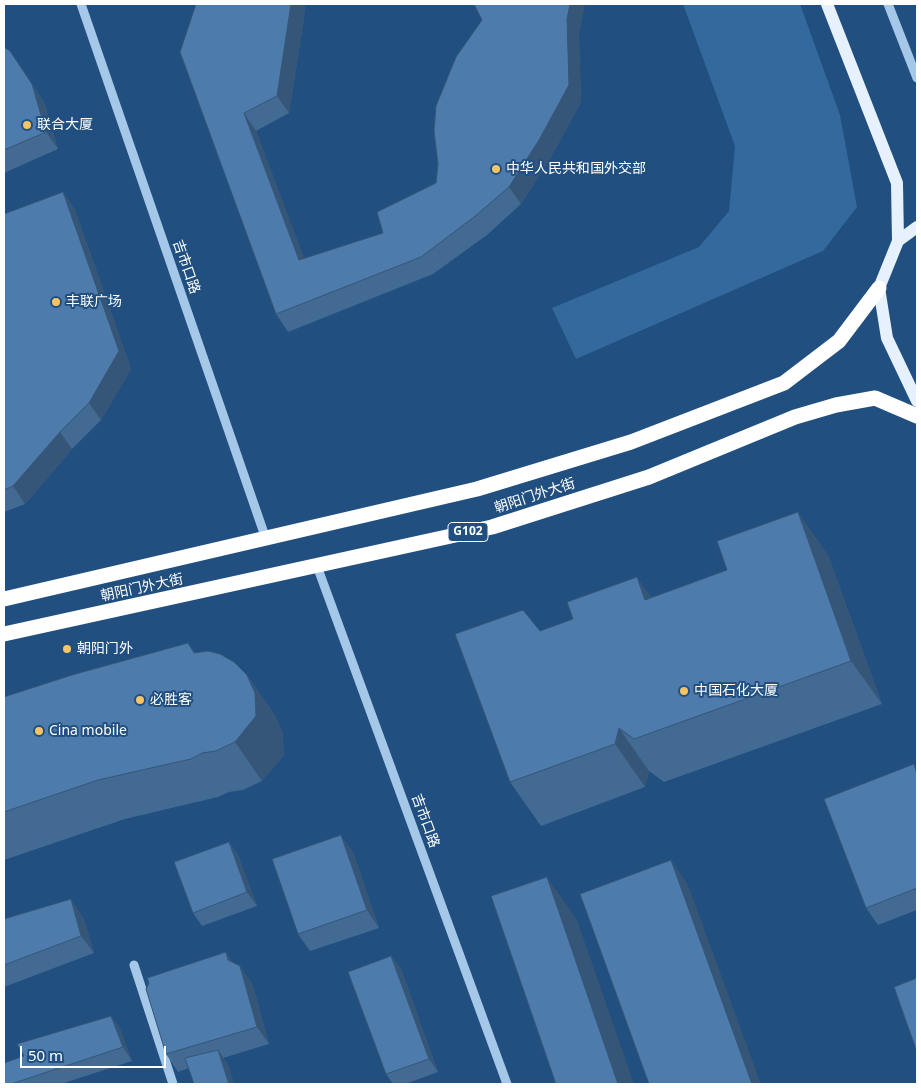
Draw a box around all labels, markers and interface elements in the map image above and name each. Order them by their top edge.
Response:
place label: 联合大厦 [37,117,93,133]
marker: 联合大厦 [21,119,33,131]
place label: 中华人民共和国外交部 [506,161,646,177]
marker: 中华人民共和国外交部 [490,163,502,175]
street label: 吉市口路 [169,238,203,296]
place label: 丰联广场 [66,294,122,310]
marker: 丰联广场 [50,296,62,308]
street label: 朝阳门外大街 [492,475,578,517]
road number: G102 [448,522,488,542]
street label: 朝阳门外大街 [99,571,185,605]
place label: 朝阳门外 [77,641,133,657]
marker: 朝阳门外 [61,643,73,655]
place label: 中国石化大厦 [694,683,778,699]
marker: 中国石化大厦 [678,685,690,697]
place label: 必胜客 [150,692,192,708]
marker: 必胜客 [134,694,146,706]
place label: Cina mobile [49,723,127,739]
marker: Cina mobile [33,725,45,737]
street label: 吉市口路 [408,792,442,850]
scale bar [22,1036,169,1068]
text: 50 m [28,1045,63,1065]

